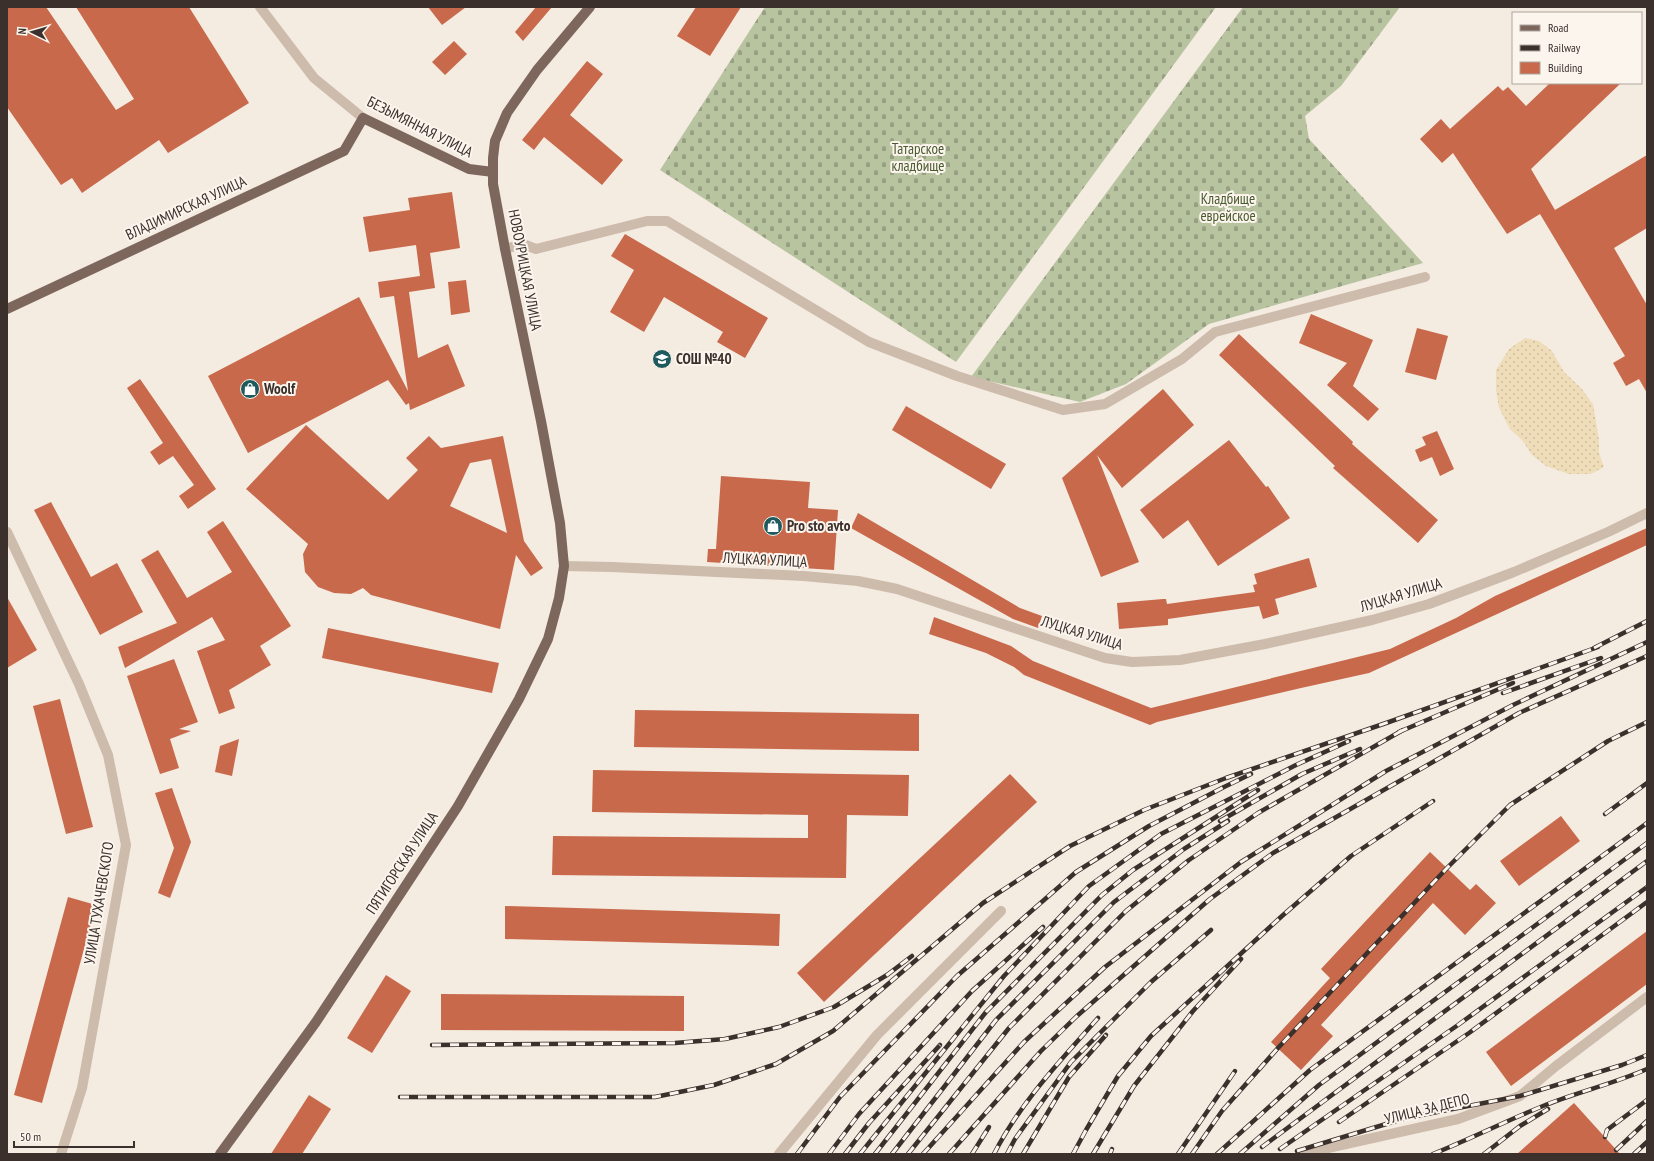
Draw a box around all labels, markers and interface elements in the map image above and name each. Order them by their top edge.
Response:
north arrow [12,12,52,52]
legend [1512,12,1642,84]
text: Road [1548,20,1568,35]
text: N [15,28,29,35]
text: Railway [1548,40,1581,55]
text: Building [1548,60,1583,75]
street label: БЕЗЫМЯННАЯ УЛИЦА [364,92,477,162]
park label: Татарское кладбище [891,139,945,175]
street label: ВЛАДИМИРСКАЯ УЛИЦА [122,171,250,244]
park label: Кладбище еврейское [1200,189,1256,225]
street label: НОВОУРИЦКАЯ УЛИЦА [504,208,547,333]
school or university icon: СОШ №40 [651,348,673,370]
place label: СОШ №40 [676,349,732,368]
shop icon: Woolf [239,378,261,400]
place label: Woolf [263,379,296,398]
shop icon: Pro sto avto [762,515,784,537]
place label: Pro sto avto [787,516,851,535]
street label: ЛУЦКАЯ УЛИЦА [721,548,809,571]
street label: ЛУЦКАЯ УЛИЦА [1357,573,1445,616]
street label: ЛУЦКАЯ УЛИЦА [1038,611,1126,654]
street label: ПЯТИГОРСКАЯ УЛИЦА [361,807,442,918]
street label: УЛИЦА ТУХАЧЕВСКОГО [79,840,118,966]
street label: УЛИЦА ЗА ДЕПО [1382,1089,1471,1128]
scale bar [14,1123,134,1149]
text: 50 m [20,1129,41,1144]

